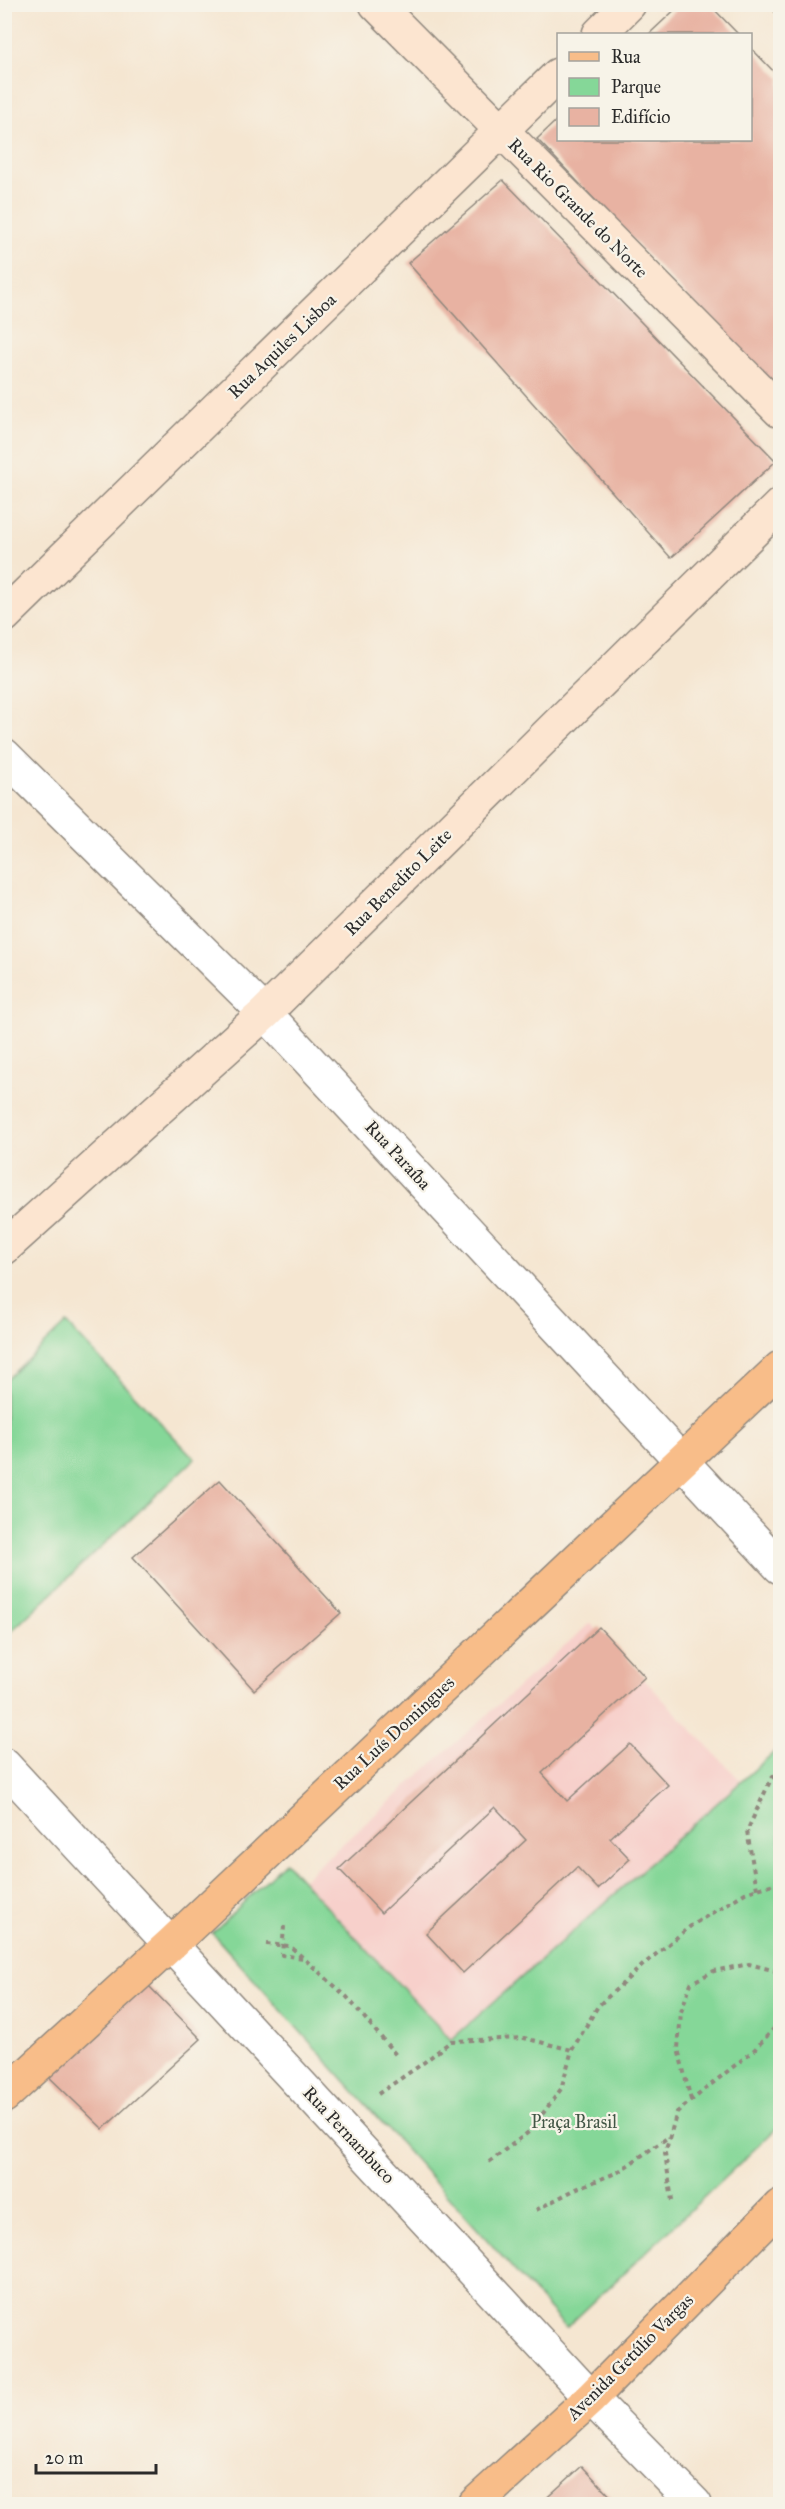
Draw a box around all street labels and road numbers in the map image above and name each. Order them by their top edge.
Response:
street label: Rua Rio Grande do Norte [504,134,652,282]
street label: Rua Aquiles Lisboa [223,289,342,404]
street label: Rua Benedito Leite [340,824,456,940]
street label: Rua Paraíba [360,1116,436,1195]
street label: Rua Luís Domingues [329,1671,460,1795]
street label: Rua Pernambuco [298,2082,400,2188]
street label: Avenida Getúlio Vargas [561,2289,699,2426]

